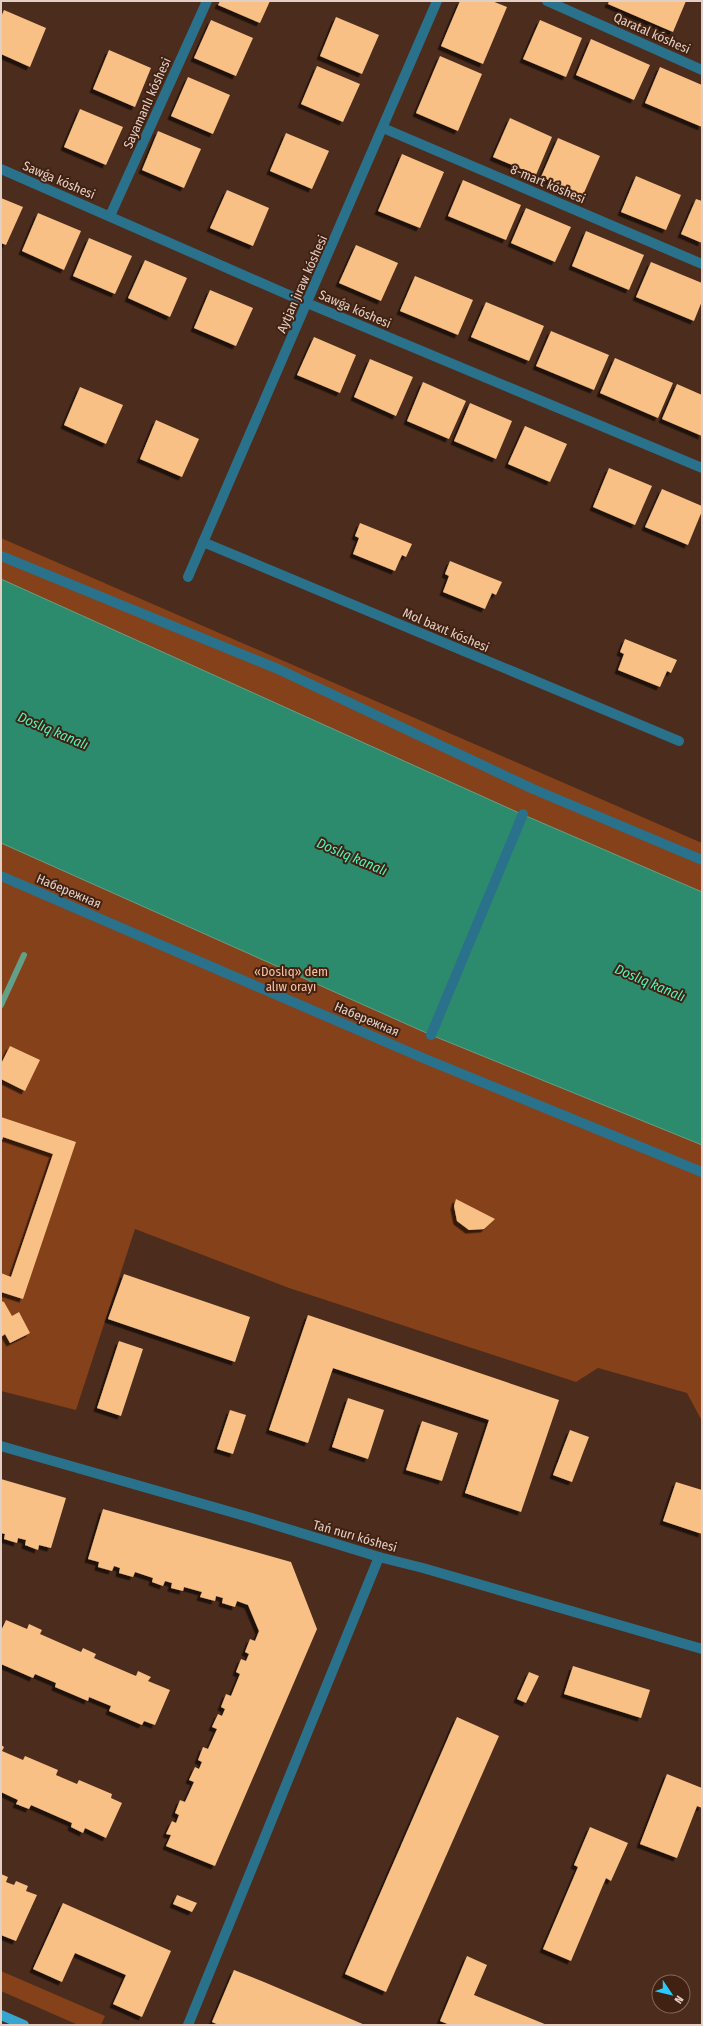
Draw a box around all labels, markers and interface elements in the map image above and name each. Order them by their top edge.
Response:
street label: Qaratal kóshesi [611,9,693,57]
street label: Sayamanlı kóshesi [120,55,174,151]
street label: Sawǵa kóshesi [21,158,97,202]
street label: 8-mart kóshesi [508,161,588,207]
street label: Aytjan jıraw kóshesi [274,233,330,335]
street label: Sawǵa kóshesi [317,287,393,331]
street label: Mol baxıt kóshesi [401,605,491,655]
water label: Doslıq kanalı [15,708,91,754]
water label: Doslıq kanalı [314,834,390,880]
street label: Набережная [34,871,104,911]
water label: Doslıq kanalı [612,960,688,1006]
park label: «Doslıq» dem alıw orayı [254,964,328,994]
street label: Набережная [332,999,402,1039]
street label: Tań nurı kóshesi [311,1517,399,1555]
north arrow [651,1974,691,2014]
text: N [672,1993,686,2006]

